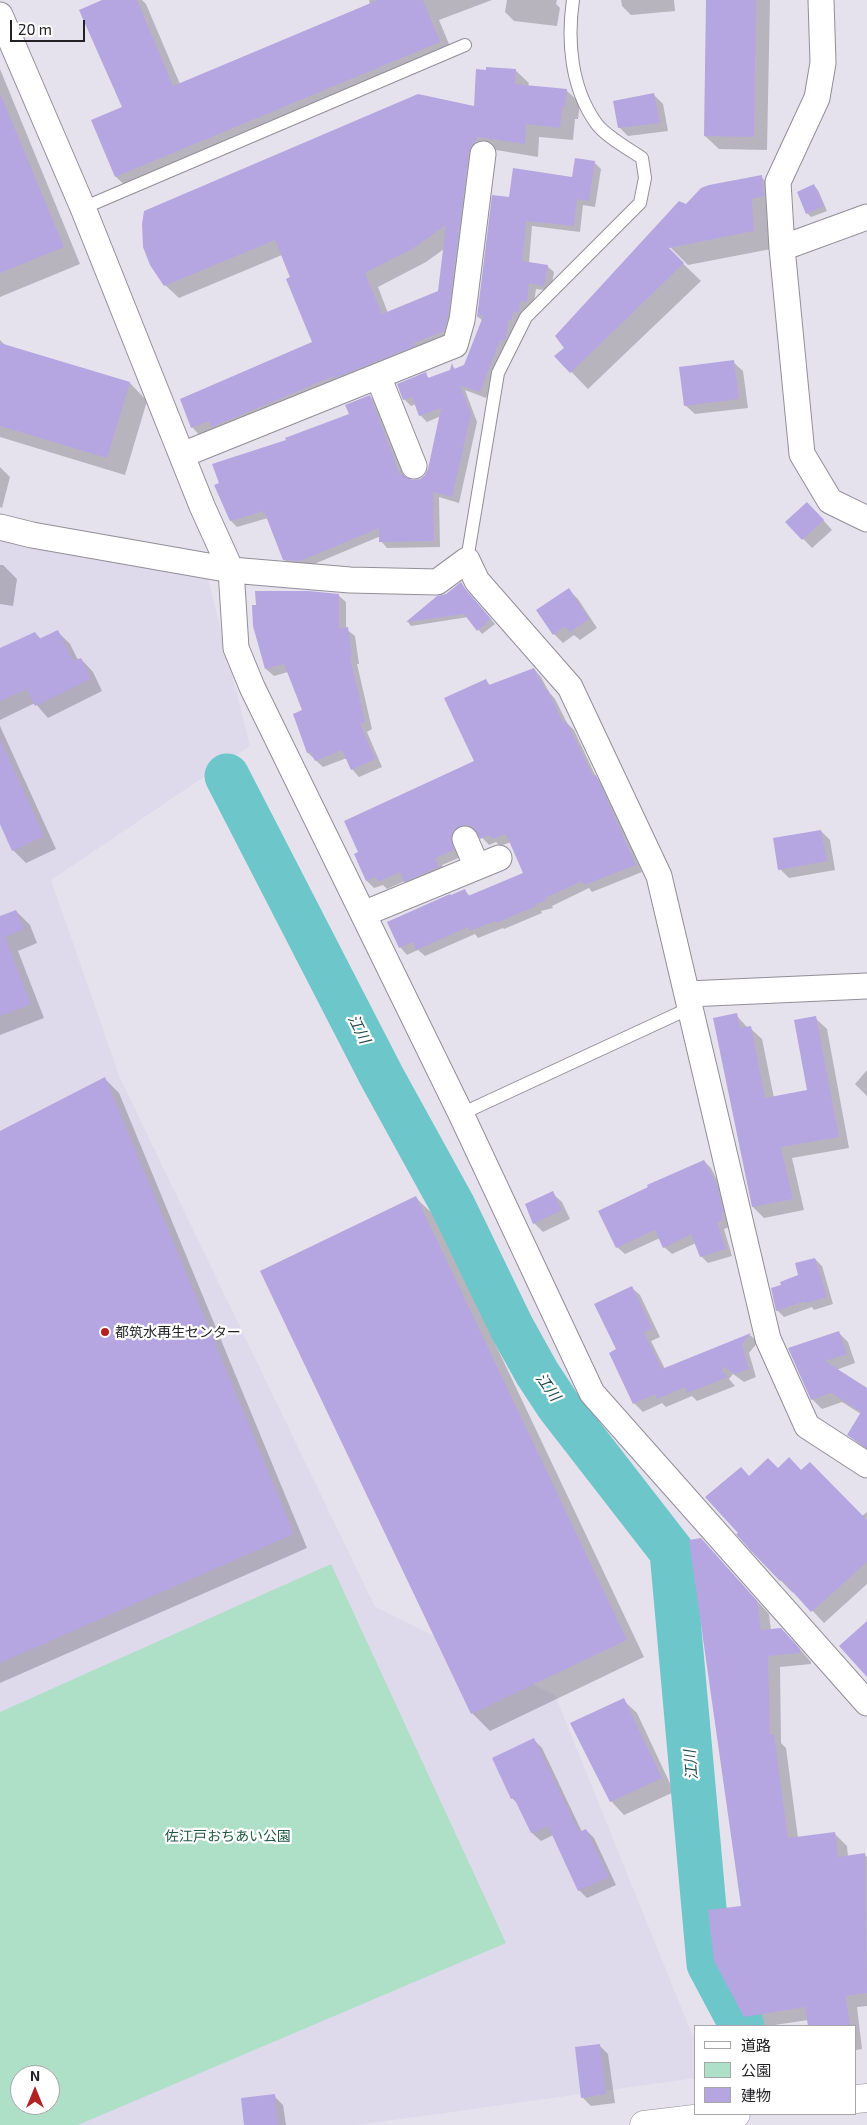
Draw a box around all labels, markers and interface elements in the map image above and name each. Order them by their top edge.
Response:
scale bar [12,10,88,42]
text: 20 m [18,20,52,38]
water label: 江川 [344,1012,374,1046]
place label: 都筑水再生センター [115,1324,241,1340]
marker: 都筑水再生センター [99,1326,111,1338]
water label: 江川 [532,1370,564,1404]
water label: 江川 [681,1749,701,1781]
park label: 佐江戸おちあい公園 [165,1828,291,1844]
legend [694,2025,857,2115]
text: 道路 [741,2036,771,2054]
text: 公園 [741,2061,771,2079]
north arrow [10,2065,60,2115]
text: N [30,2067,40,2084]
text: 建物 [741,2086,771,2104]

